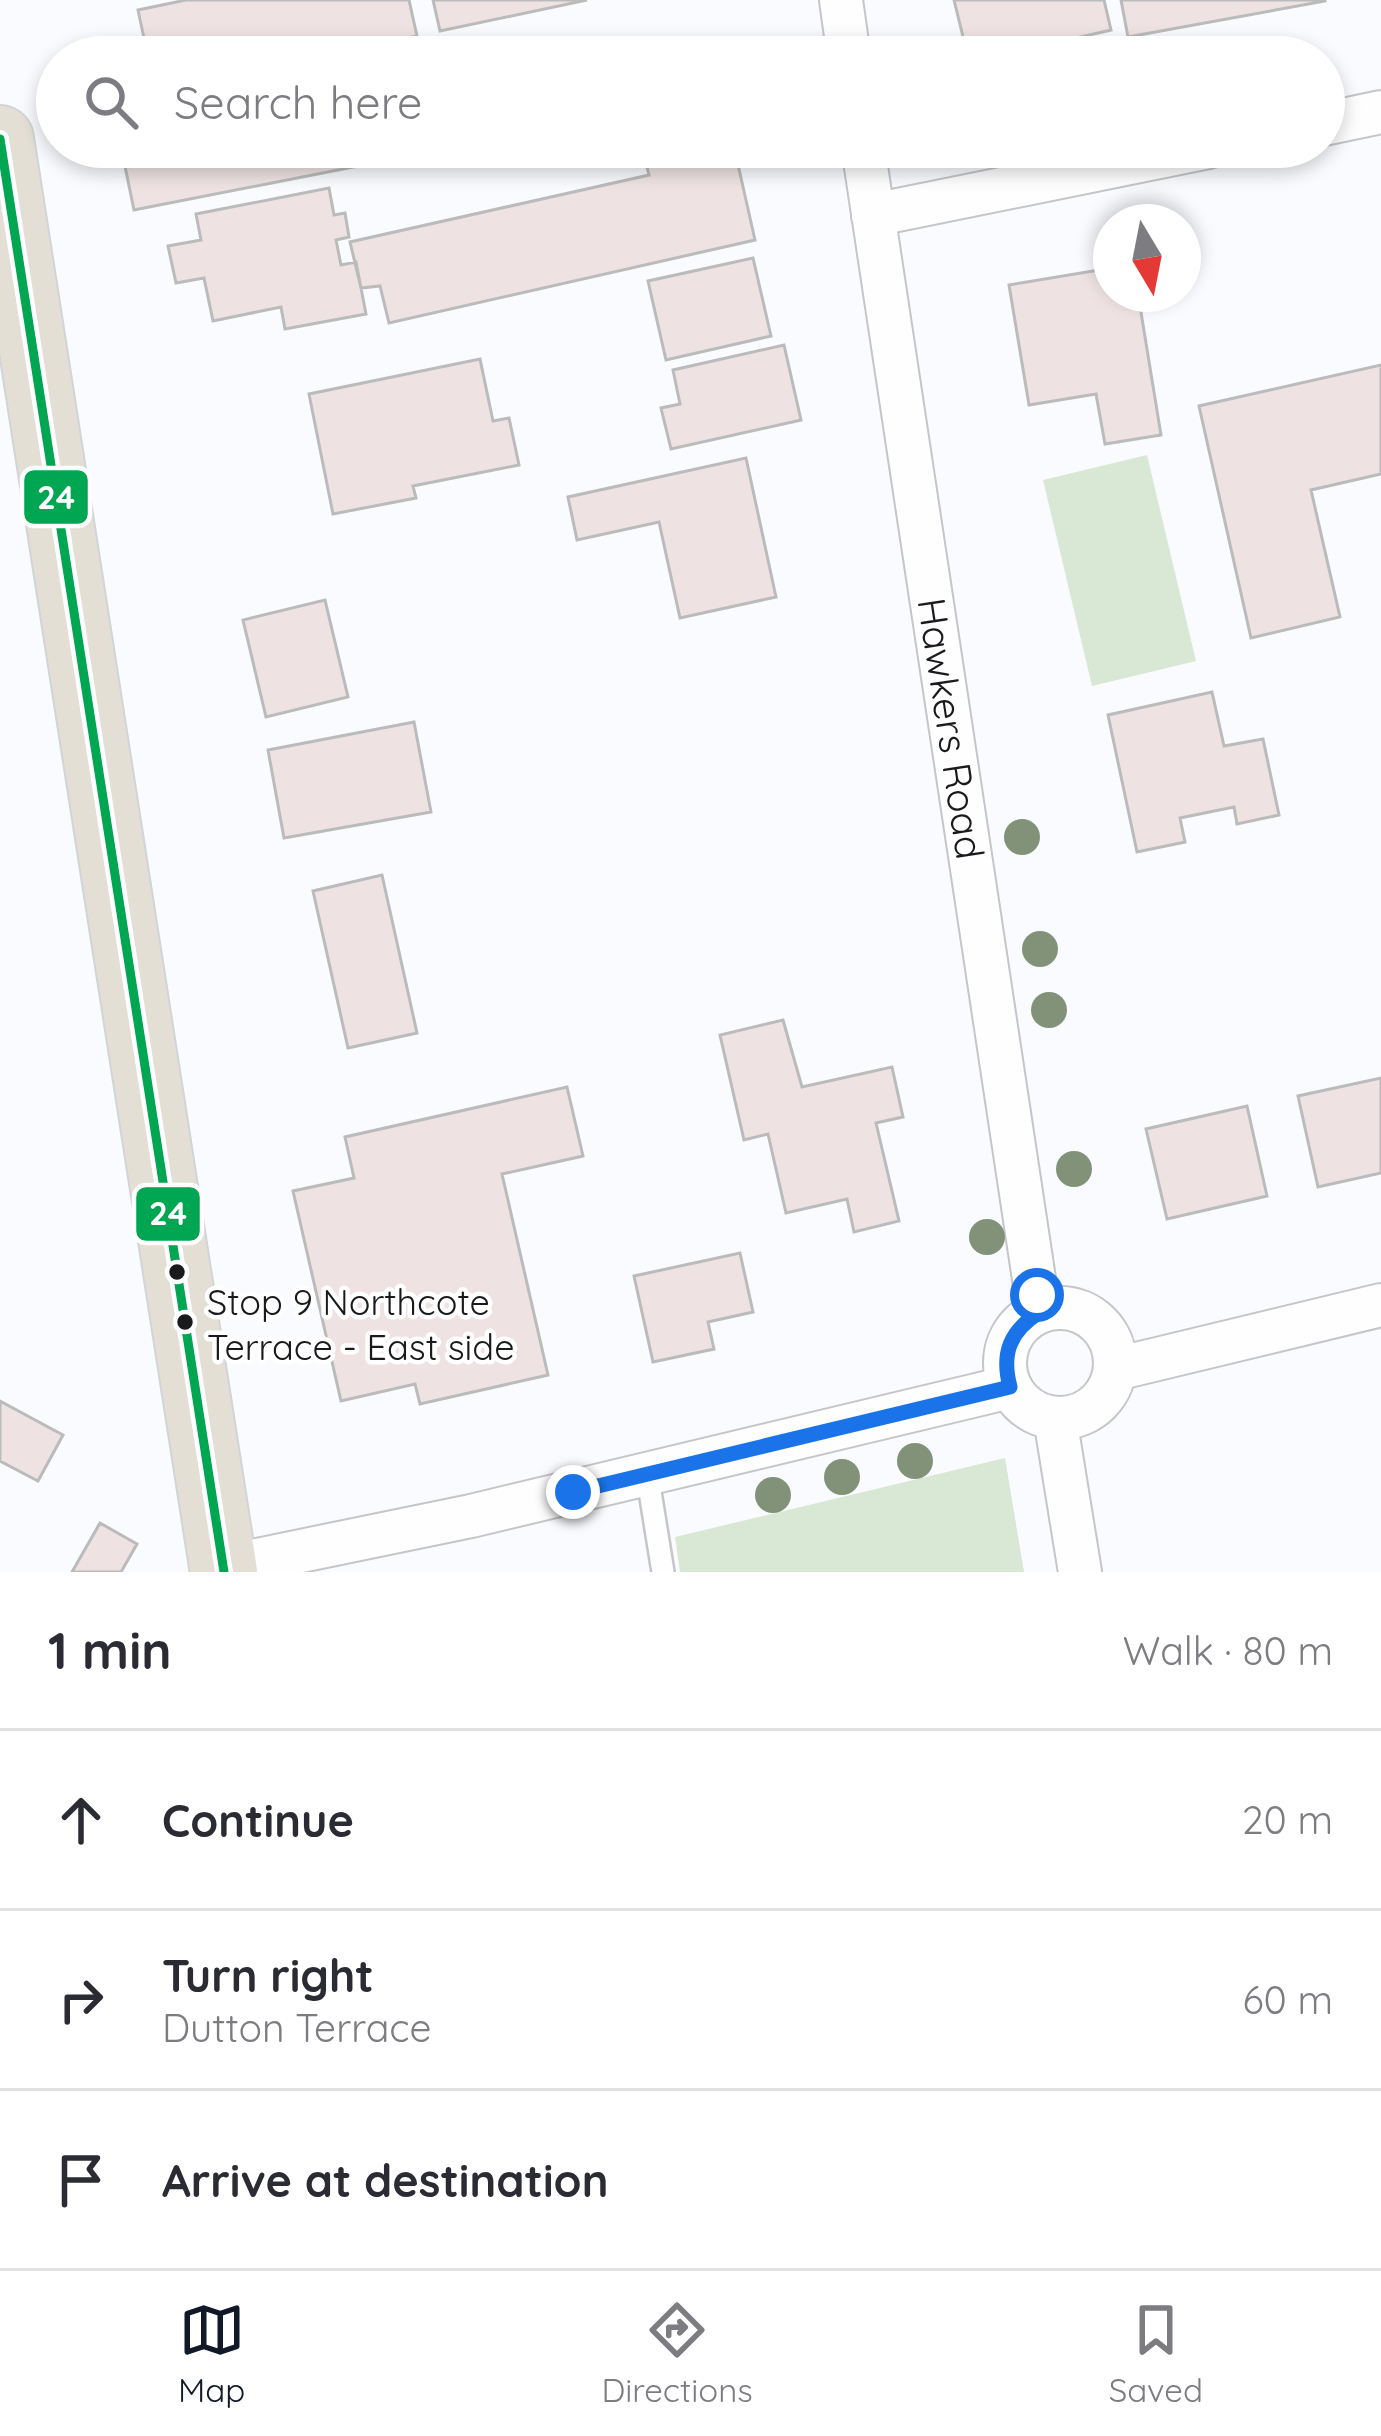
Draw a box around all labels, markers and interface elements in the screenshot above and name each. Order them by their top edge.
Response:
search box [36,36,1345,168]
icon: search [78,69,144,135]
text: Search here [174,74,422,130]
north arrow [1093,204,1201,312]
line badge: 24 [22,468,90,526]
text: 24 [37,476,75,517]
street label: Hawkers Road [907,594,995,862]
line badge: 24 [134,1185,202,1243]
text: 24 [149,1192,187,1233]
unlabelled marker [166,1261,188,1283]
route start [1010,1268,1064,1322]
place label: Stop 9 Northcote Terrace - East side [207,1279,514,1369]
marker: Stop 9 Northcote Terrace - East side [174,1311,196,1333]
route end [546,1465,600,1519]
text: 1 min [48,1618,172,1682]
text: Walk · 80 m [1123,1626,1333,1675]
icon: ahead [48,1787,114,1853]
text: Continue [162,1792,354,1848]
text: 20 m [1242,1795,1333,1844]
text: Turn right [162,1947,374,2003]
icon: right [48,1967,114,2033]
text: 60 m [1243,1975,1333,2024]
text: Dutton Terrace [162,2003,432,2052]
icon: arrive [48,2147,114,2213]
text: Arrive at destination [162,2152,608,2208]
tab: Map [178,2297,245,2410]
tab: Directions [601,2297,753,2410]
tab: Saved [1109,2297,1203,2410]

